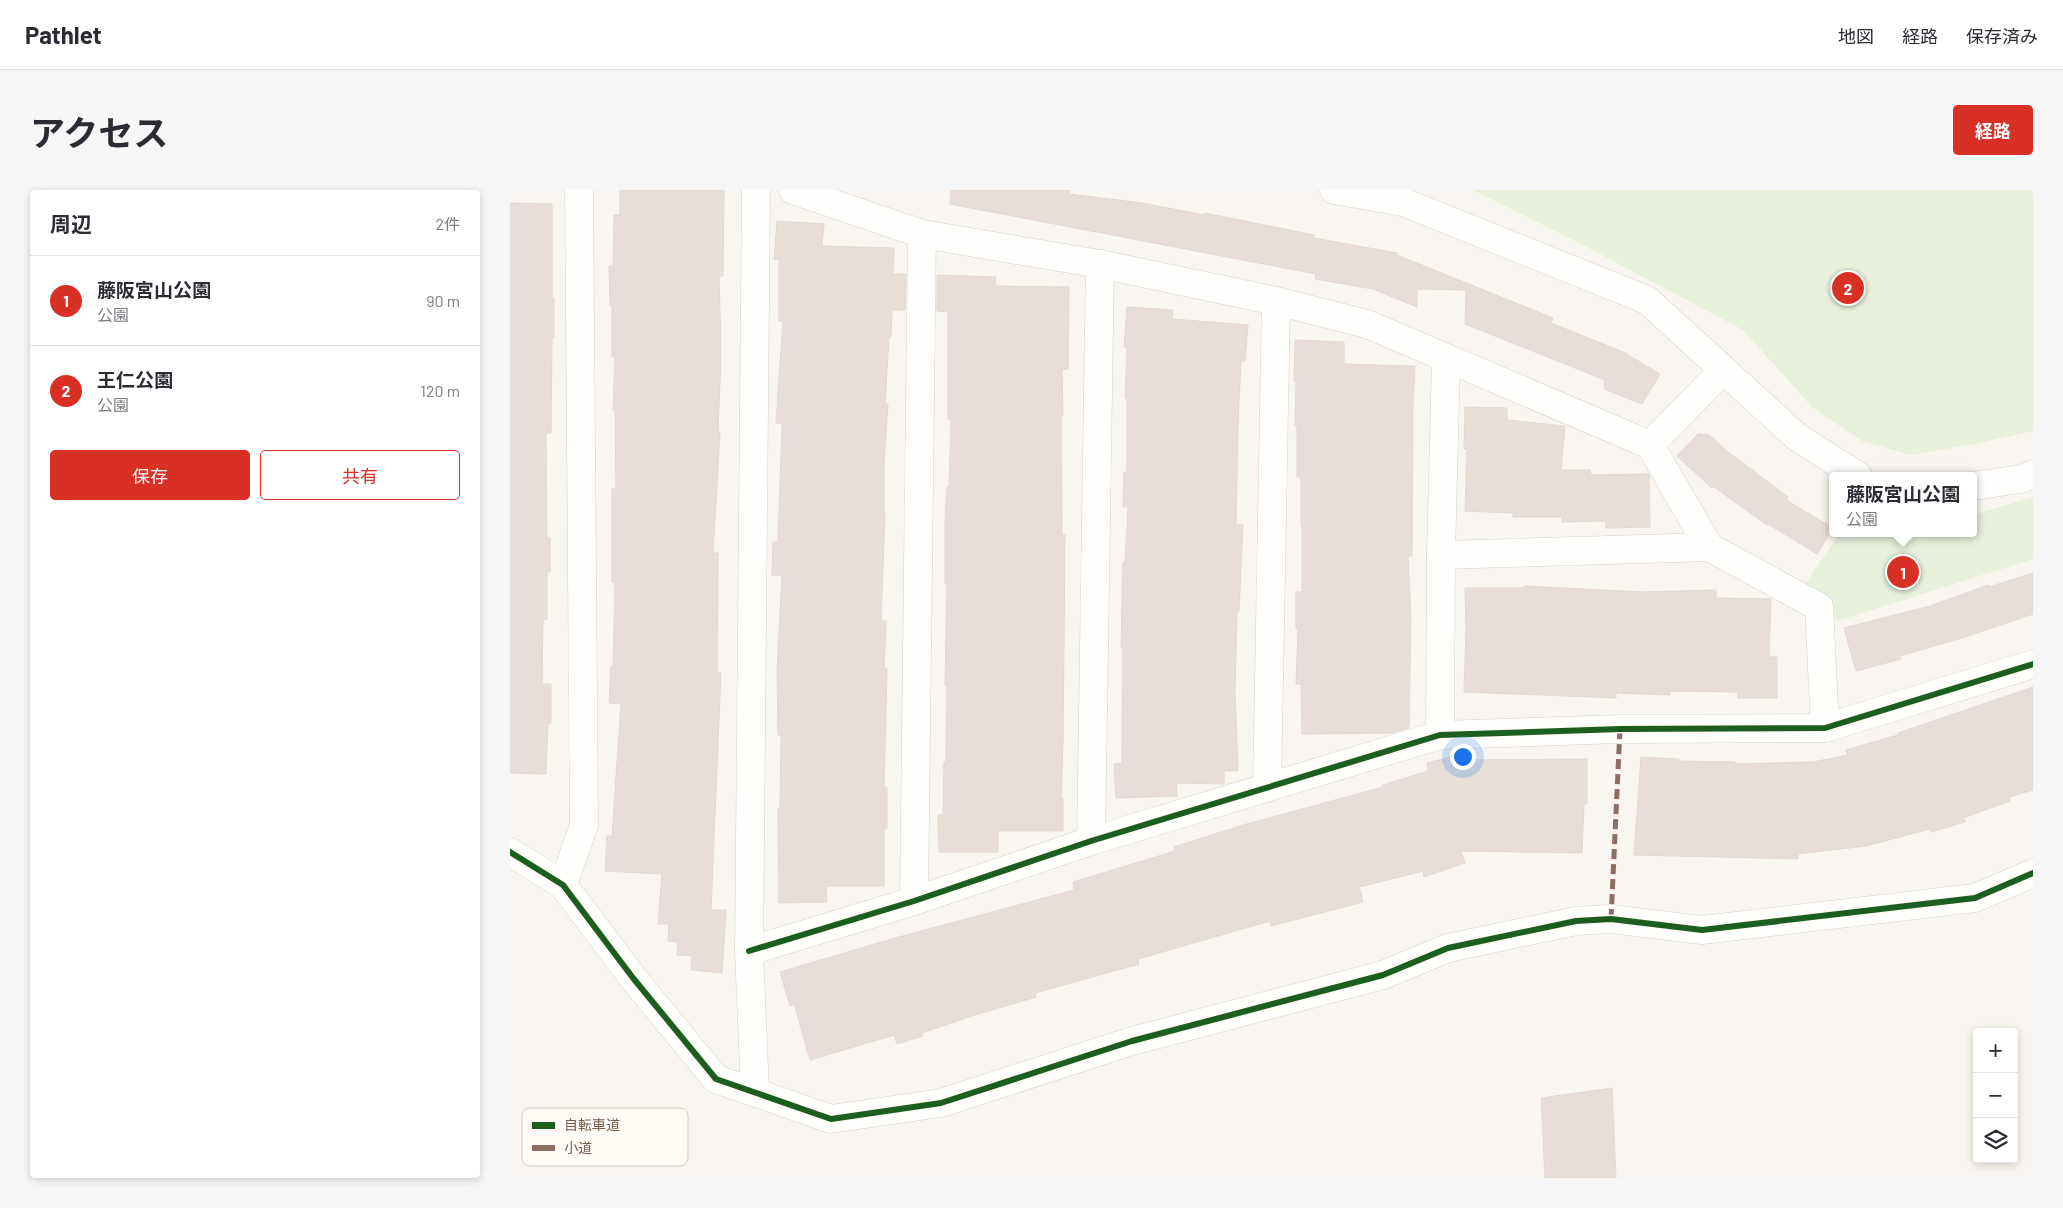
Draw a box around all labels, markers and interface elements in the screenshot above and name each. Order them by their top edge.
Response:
text: Pathlet [25,20,102,49]
text: 地図 [1838,25,1874,47]
text: 経路 [1902,25,1938,47]
text: 保存済み [1966,25,2038,47]
button: 経路 [1953,105,2033,155]
text: アクセス [30,111,168,153]
text: 周辺 [50,211,92,236]
text: 2件 [435,214,460,233]
pin: 2 [1832,269,1864,307]
text: 藤阪宮山公園 [97,278,211,301]
text: 1 [63,291,69,310]
text: 90 m [426,291,460,310]
text: 公園 [97,305,129,324]
text: 王仁公園 [97,368,173,391]
text: 2 [62,381,70,400]
text: 120 m [420,381,460,400]
text: 公園 [97,395,129,414]
button: 保存 [50,450,250,500]
button: 共有 [260,450,460,500]
popup [1829,472,1977,537]
text: 藤阪宮山公園 [1846,482,1960,505]
text: 公園 [1846,509,1878,528]
pin: 1 [1887,553,1919,591]
your location [1450,744,1476,770]
map controls [1973,1028,2018,1163]
button: + [1973,1028,2018,1073]
button: − [1973,1073,2018,1118]
legend [522,1108,688,1166]
text: 自転車道 [564,1116,620,1133]
button: layers [1973,1118,2018,1163]
text: 小道 [564,1139,592,1156]

